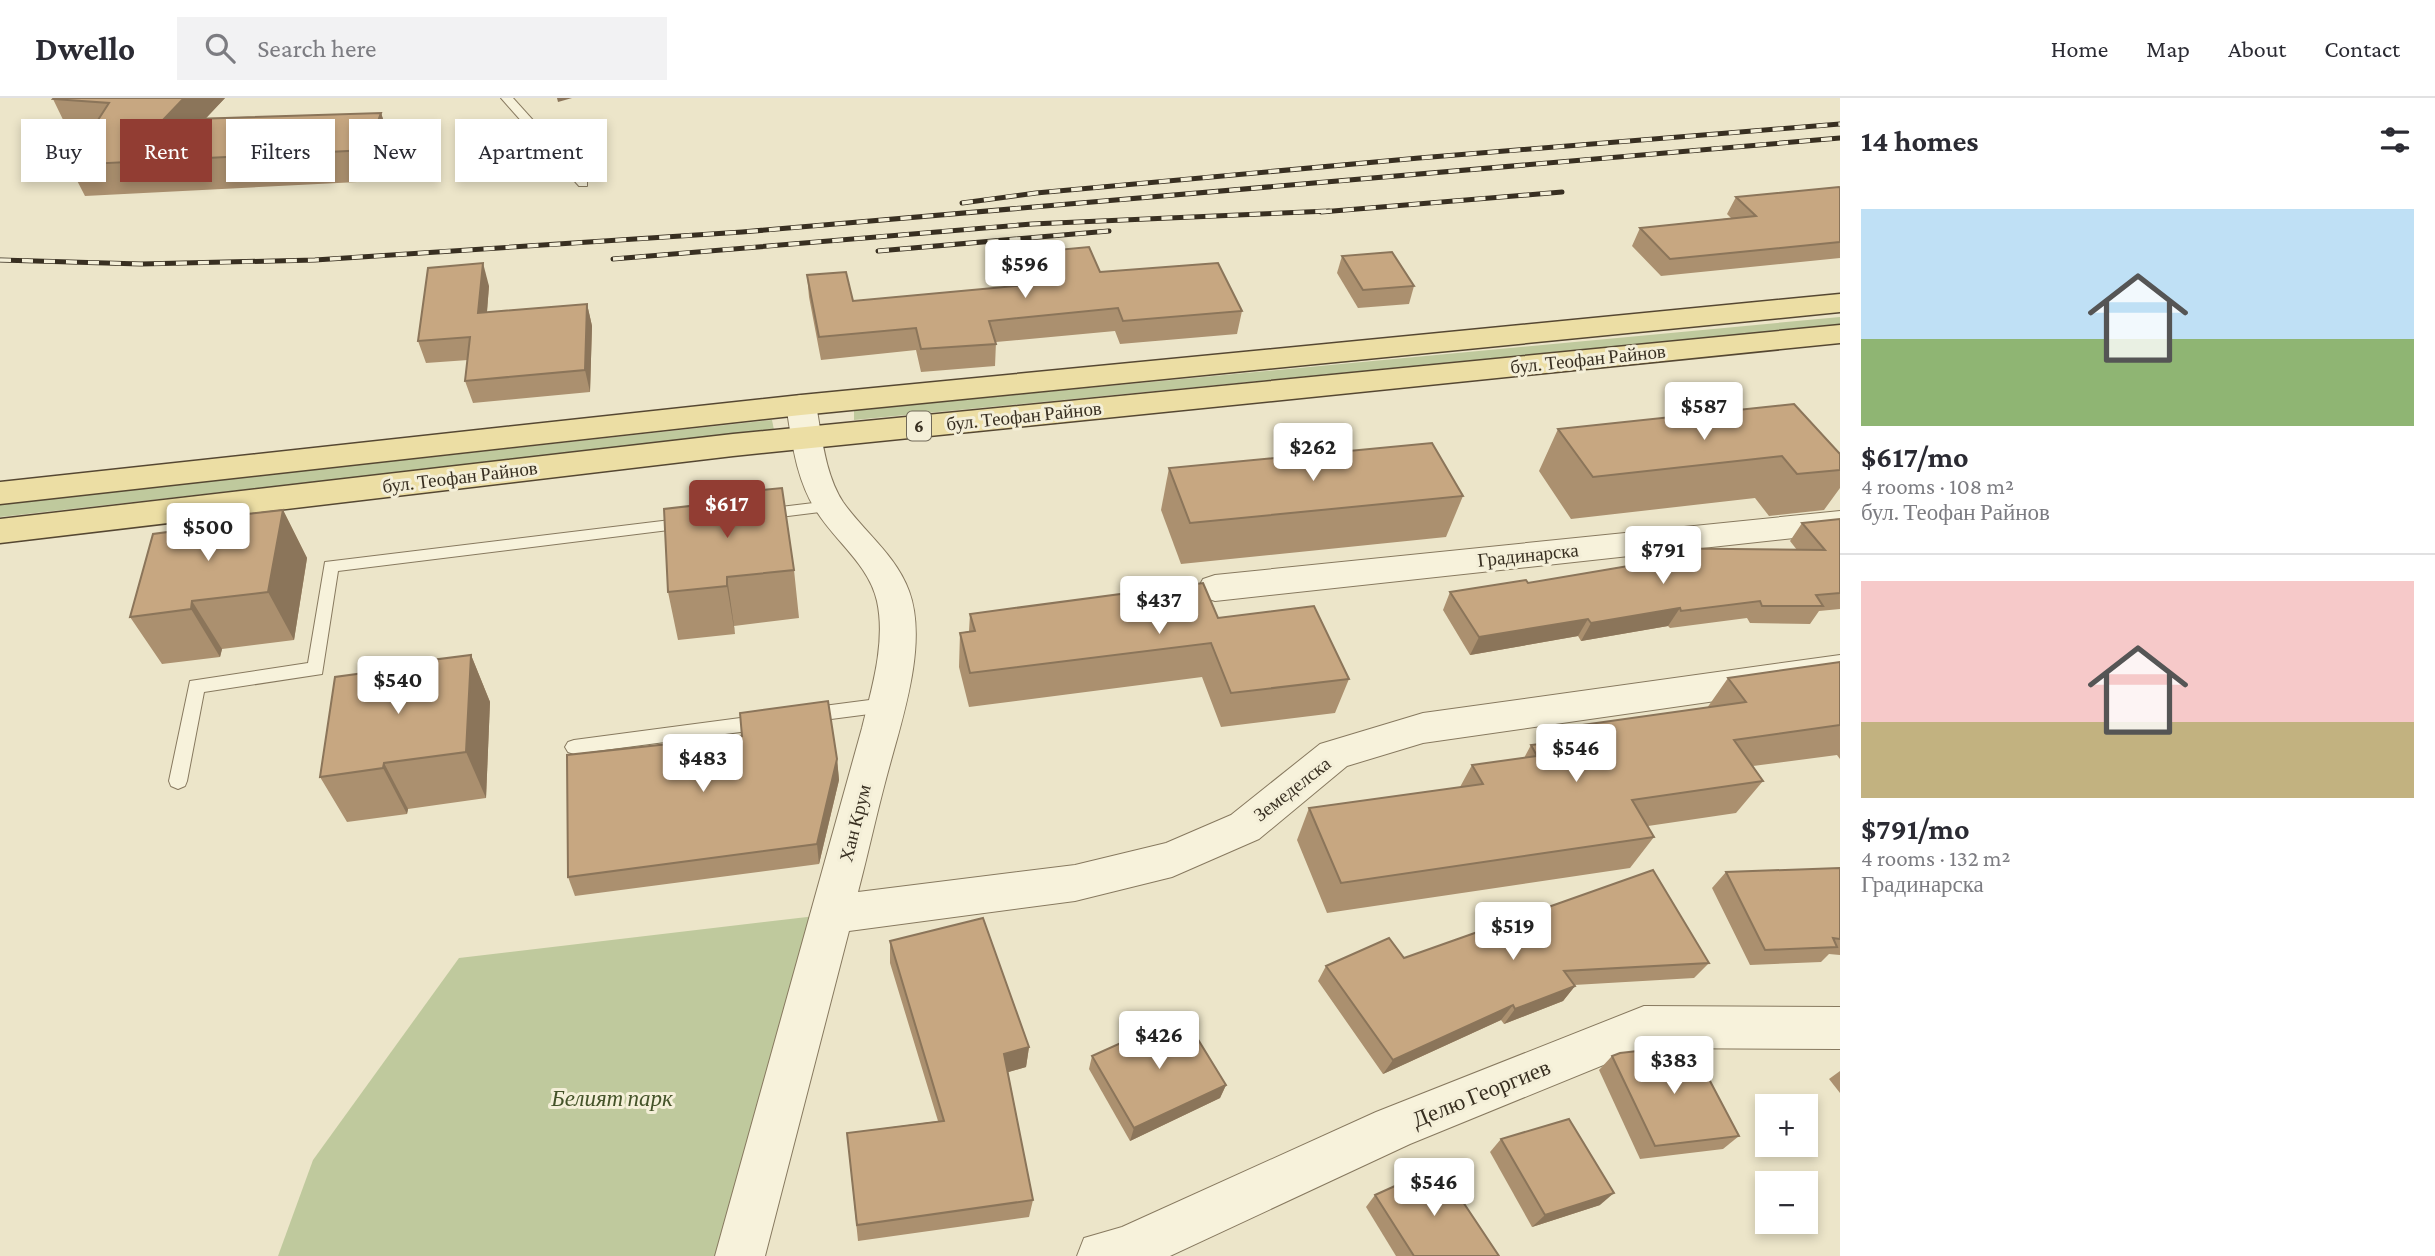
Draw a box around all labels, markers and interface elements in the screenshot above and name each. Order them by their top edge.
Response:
search box [177,17,667,80]
icon: search [201,29,239,67]
text: Dwello [35,30,135,67]
text: Search here [257,34,377,63]
text: Home [2051,35,2108,62]
text: Map [2146,35,2190,62]
text: About [2228,35,2286,62]
text: Contact [2324,35,2400,62]
chip: Buy [21,119,106,182]
chip: Rent [120,119,212,182]
chip: Filters [226,119,335,182]
chip: New [349,119,441,182]
chip: Apartment [455,119,607,182]
icon: filters [2376,121,2414,159]
text: 14 homes [1861,124,1979,157]
pin: $596 [984,240,1066,300]
text: $596 [1001,250,1049,276]
icon: home [2075,255,2201,381]
street label: бул. Теофан Райнов [1509,340,1667,378]
pin: $587 [1663,382,1745,442]
text: $587 [1681,392,1727,418]
street label: бул. Теофан Райнов [945,397,1103,435]
road number: 6 [907,412,931,440]
pin: $262 [1272,424,1354,483]
text: $262 [1290,433,1336,459]
text: $617/mo [1861,440,1969,473]
street label: бул. Теофан Райнов [381,457,539,497]
text: 4 rooms · 108 m² [1861,473,2014,499]
pin: $617 [686,480,768,540]
text: $617 [705,490,749,516]
text: бул. Теофан Райнов [1861,499,2050,525]
pin: $500 [167,504,249,563]
text: $500 [183,513,233,539]
pin: $791 [1622,526,1704,586]
text: $791 [1641,536,1685,562]
street label: Градинарска [1476,539,1580,571]
pin: $437 [1118,576,1200,636]
text: $437 [1136,586,1182,612]
icon: home [2075,627,2201,753]
pin: $540 [357,656,439,716]
text: $540 [373,666,423,692]
pin: $546 [1535,724,1617,784]
pin: $483 [662,734,744,794]
text: $546 [1552,734,1600,760]
text: $483 [679,744,727,770]
street label: Земеделска [1249,752,1335,825]
street label: Хан Крум [835,782,875,864]
text: $791/mo [1861,812,1970,845]
text: 4 rooms · 132 m² [1861,845,2010,871]
text: Градинарска [1861,871,1984,897]
pin: $519 [1472,902,1554,962]
text: $519 [1491,912,1535,938]
pin: $426 [1118,1012,1200,1071]
text: $426 [1135,1021,1183,1047]
pin: $383 [1633,1037,1715,1096]
text: $383 [1650,1046,1698,1072]
street label: Делю Георгиев [1408,1053,1554,1133]
park label: Белият парк [550,1085,673,1111]
map controls [1755,1094,1818,1234]
button: + [1755,1094,1818,1157]
pin: $546 [1393,1158,1475,1218]
text: $546 [1410,1168,1458,1194]
button: − [1755,1171,1818,1234]

